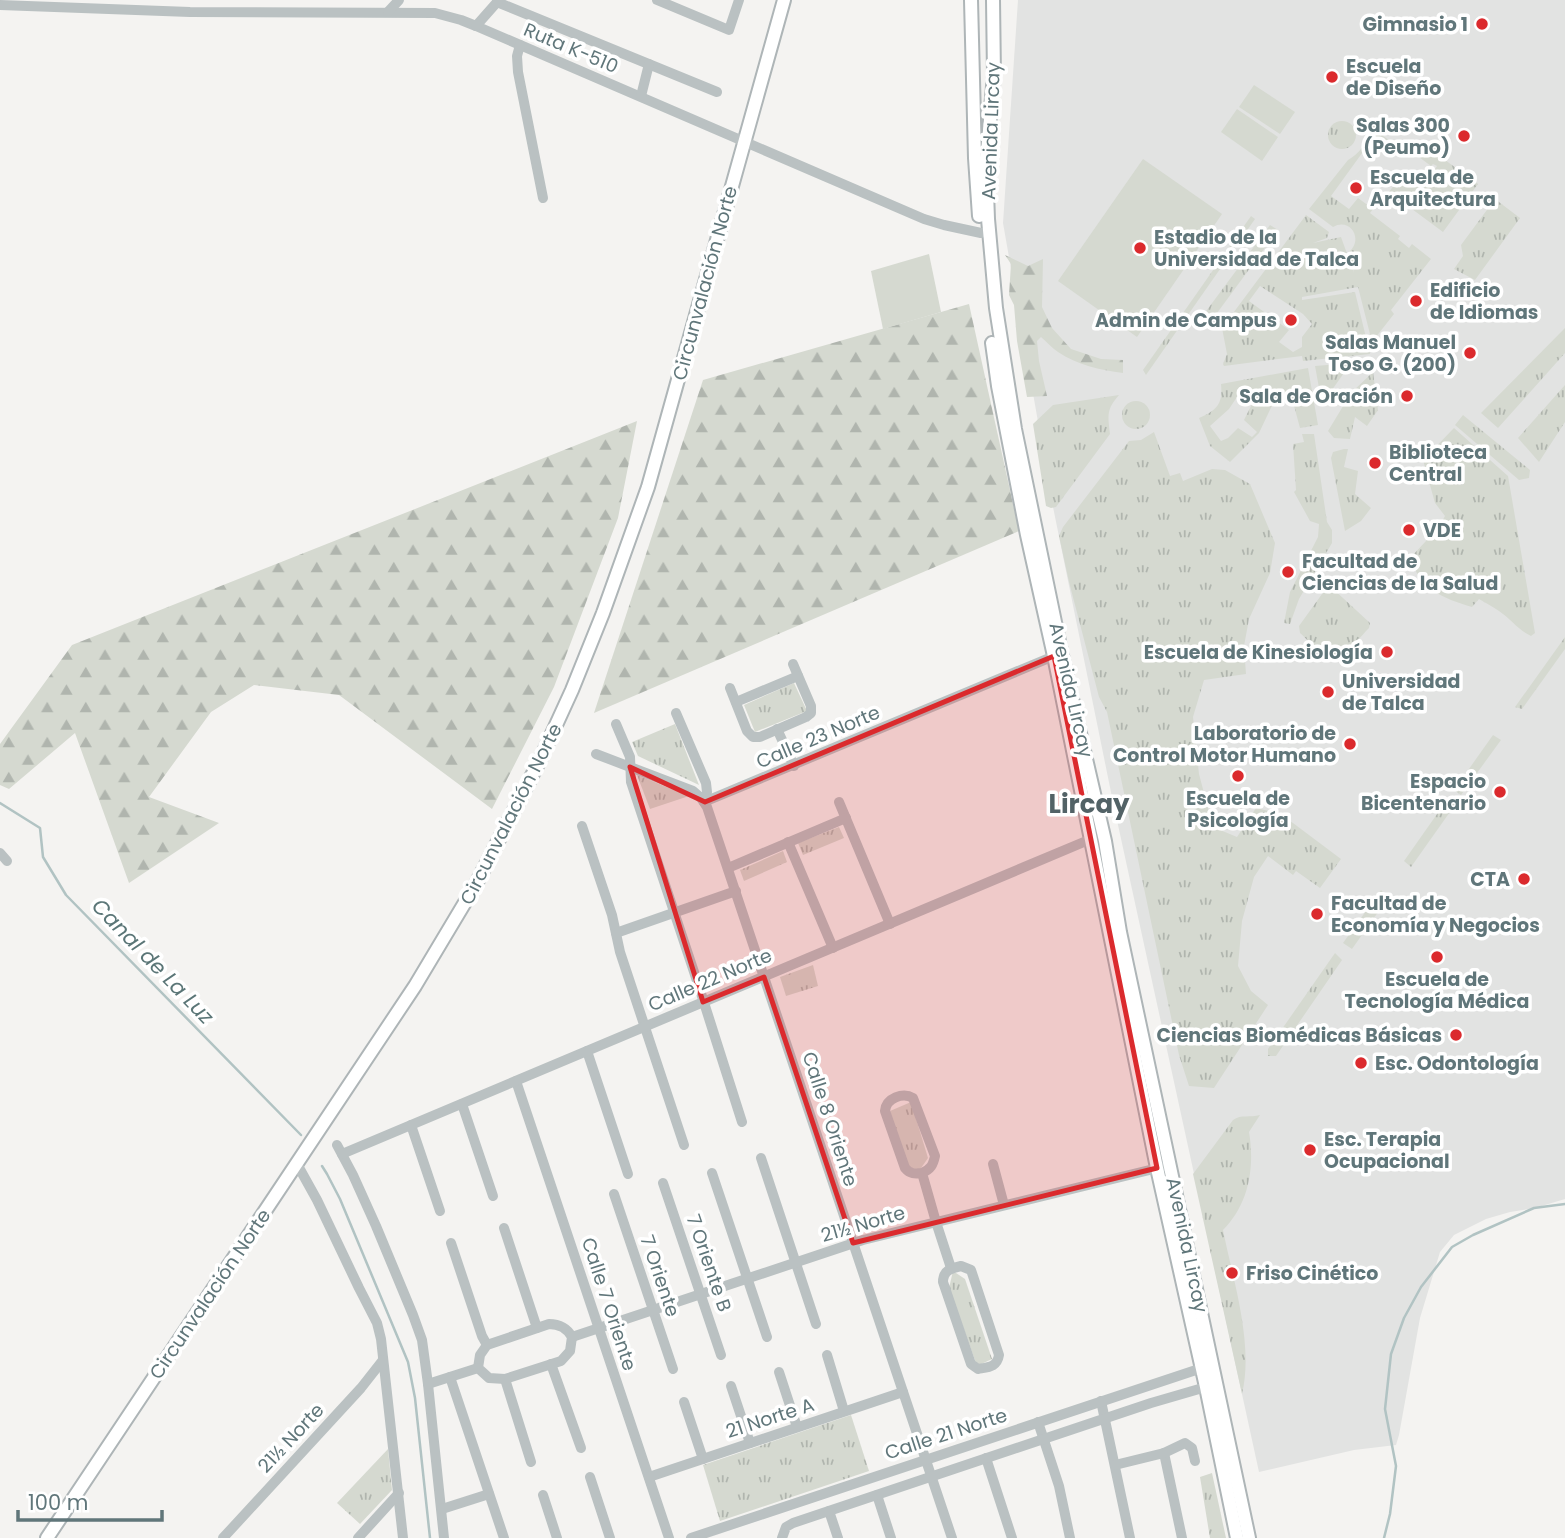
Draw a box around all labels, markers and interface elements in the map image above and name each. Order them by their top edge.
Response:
place label: Gimnasio 1 [1363,11,1468,38]
street label: Ruta K-510 [520,16,622,80]
marker: Gimnasio 1 [1474,16,1490,32]
place label: Escuela de Diseño [1346,53,1441,102]
street label: Avenida Lircay [975,61,1007,200]
marker: Escuela de Diseño [1324,69,1340,85]
place label: Salas 300 (Peumo) [1356,112,1450,161]
marker: Salas 300 (Peumo) [1456,128,1472,144]
place label: Escuela de Arquitectura [1370,164,1496,213]
marker: Escuela de Arquitectura [1348,180,1364,196]
street label: Circunvalación Norte [666,183,744,383]
place label: Estadio de la Universidad de Talca [1154,224,1359,273]
marker: Estadio de la Universidad de Talca [1132,240,1148,256]
place label: Edificio de Idiomas [1430,277,1538,326]
marker: Edificio de Idiomas [1408,293,1424,309]
place label: Admin de Campus [1095,307,1277,334]
marker: Admin de Campus [1283,312,1299,328]
place label: Salas Manuel Toso G. (200) [1325,329,1456,378]
marker: Salas Manuel Toso G. (200) [1462,345,1478,361]
place label: Sala de Oración [1239,383,1393,410]
marker: Sala de Oración [1399,388,1415,404]
place label: Biblioteca Central [1389,439,1487,488]
marker: Biblioteca Central [1367,455,1383,471]
place label: VDE [1423,517,1461,544]
marker: VDE [1401,522,1417,538]
place label: Facultad de Ciencias de la Salud [1302,548,1498,597]
marker: Facultad de Ciencias de la Salud [1280,564,1296,580]
street label: Avenida Lircay [1042,620,1100,761]
place label: Escuela de Kinesiología [1144,639,1373,666]
marker: Escuela de Kinesiología [1379,644,1395,660]
place label: Universidad de Talca [1342,668,1460,717]
marker: Universidad de Talca [1320,684,1336,700]
street label: Calle 23 Norte [752,699,884,775]
street label: Circunvalación Norte [454,719,568,909]
place label: Laboratorio de Control Motor Humano [1113,720,1336,769]
marker: Laboratorio de Control Motor Humano [1342,736,1358,752]
marker: Escuela de Psicología [1230,768,1246,784]
place label: Espacio Bicentenario [1361,768,1486,817]
marker: Espacio Bicentenario [1492,784,1508,800]
place label: Escuela de Psicología [1186,785,1290,834]
district label: Lircay [1048,786,1130,822]
place label: CTA [1470,866,1510,893]
marker: CTA [1516,871,1532,887]
place label: Facultad de Economía y Negocios [1331,890,1540,939]
water label: Canal de La Luz [85,892,221,1031]
marker: Facultad de Economía y Negocios [1309,906,1325,922]
street label: Calle 22 Norte [644,942,776,1018]
marker: Escuela de Tecnología Médica [1429,949,1445,965]
place label: Escuela de Tecnología Médica [1344,966,1530,1015]
place label: Ciencias Biomédicas Básicas [1157,1022,1442,1049]
marker: Ciencias Biomédicas Básicas [1448,1027,1464,1043]
street label: Calle 8 Oriente [796,1048,864,1190]
place label: Esc. Odontología [1375,1050,1539,1077]
marker: Esc. Odontología [1353,1055,1369,1071]
place label: Esc. Terapia Ocupacional [1324,1126,1450,1175]
marker: Esc. Terapia Ocupacional [1302,1142,1318,1158]
street label: Avenida Lircay [1159,1175,1215,1316]
street label: 21½ Norte [818,1199,908,1249]
street label: Circunvalación Norte [143,1203,277,1385]
street label: 7 Oriente B [680,1211,738,1315]
street label: 7 Oriente [633,1232,687,1320]
street label: Calle 7 Oriente [575,1234,643,1374]
place label: Friso Cinético [1246,1260,1378,1287]
marker: Friso Cinético [1224,1265,1240,1281]
street label: 21 Norte A [722,1391,818,1445]
street label: 21½ Norte [252,1397,330,1479]
street label: Calle 21 Norte [881,1402,1011,1466]
scale bar [18,1478,161,1522]
text: 100 m [28,1488,88,1517]

